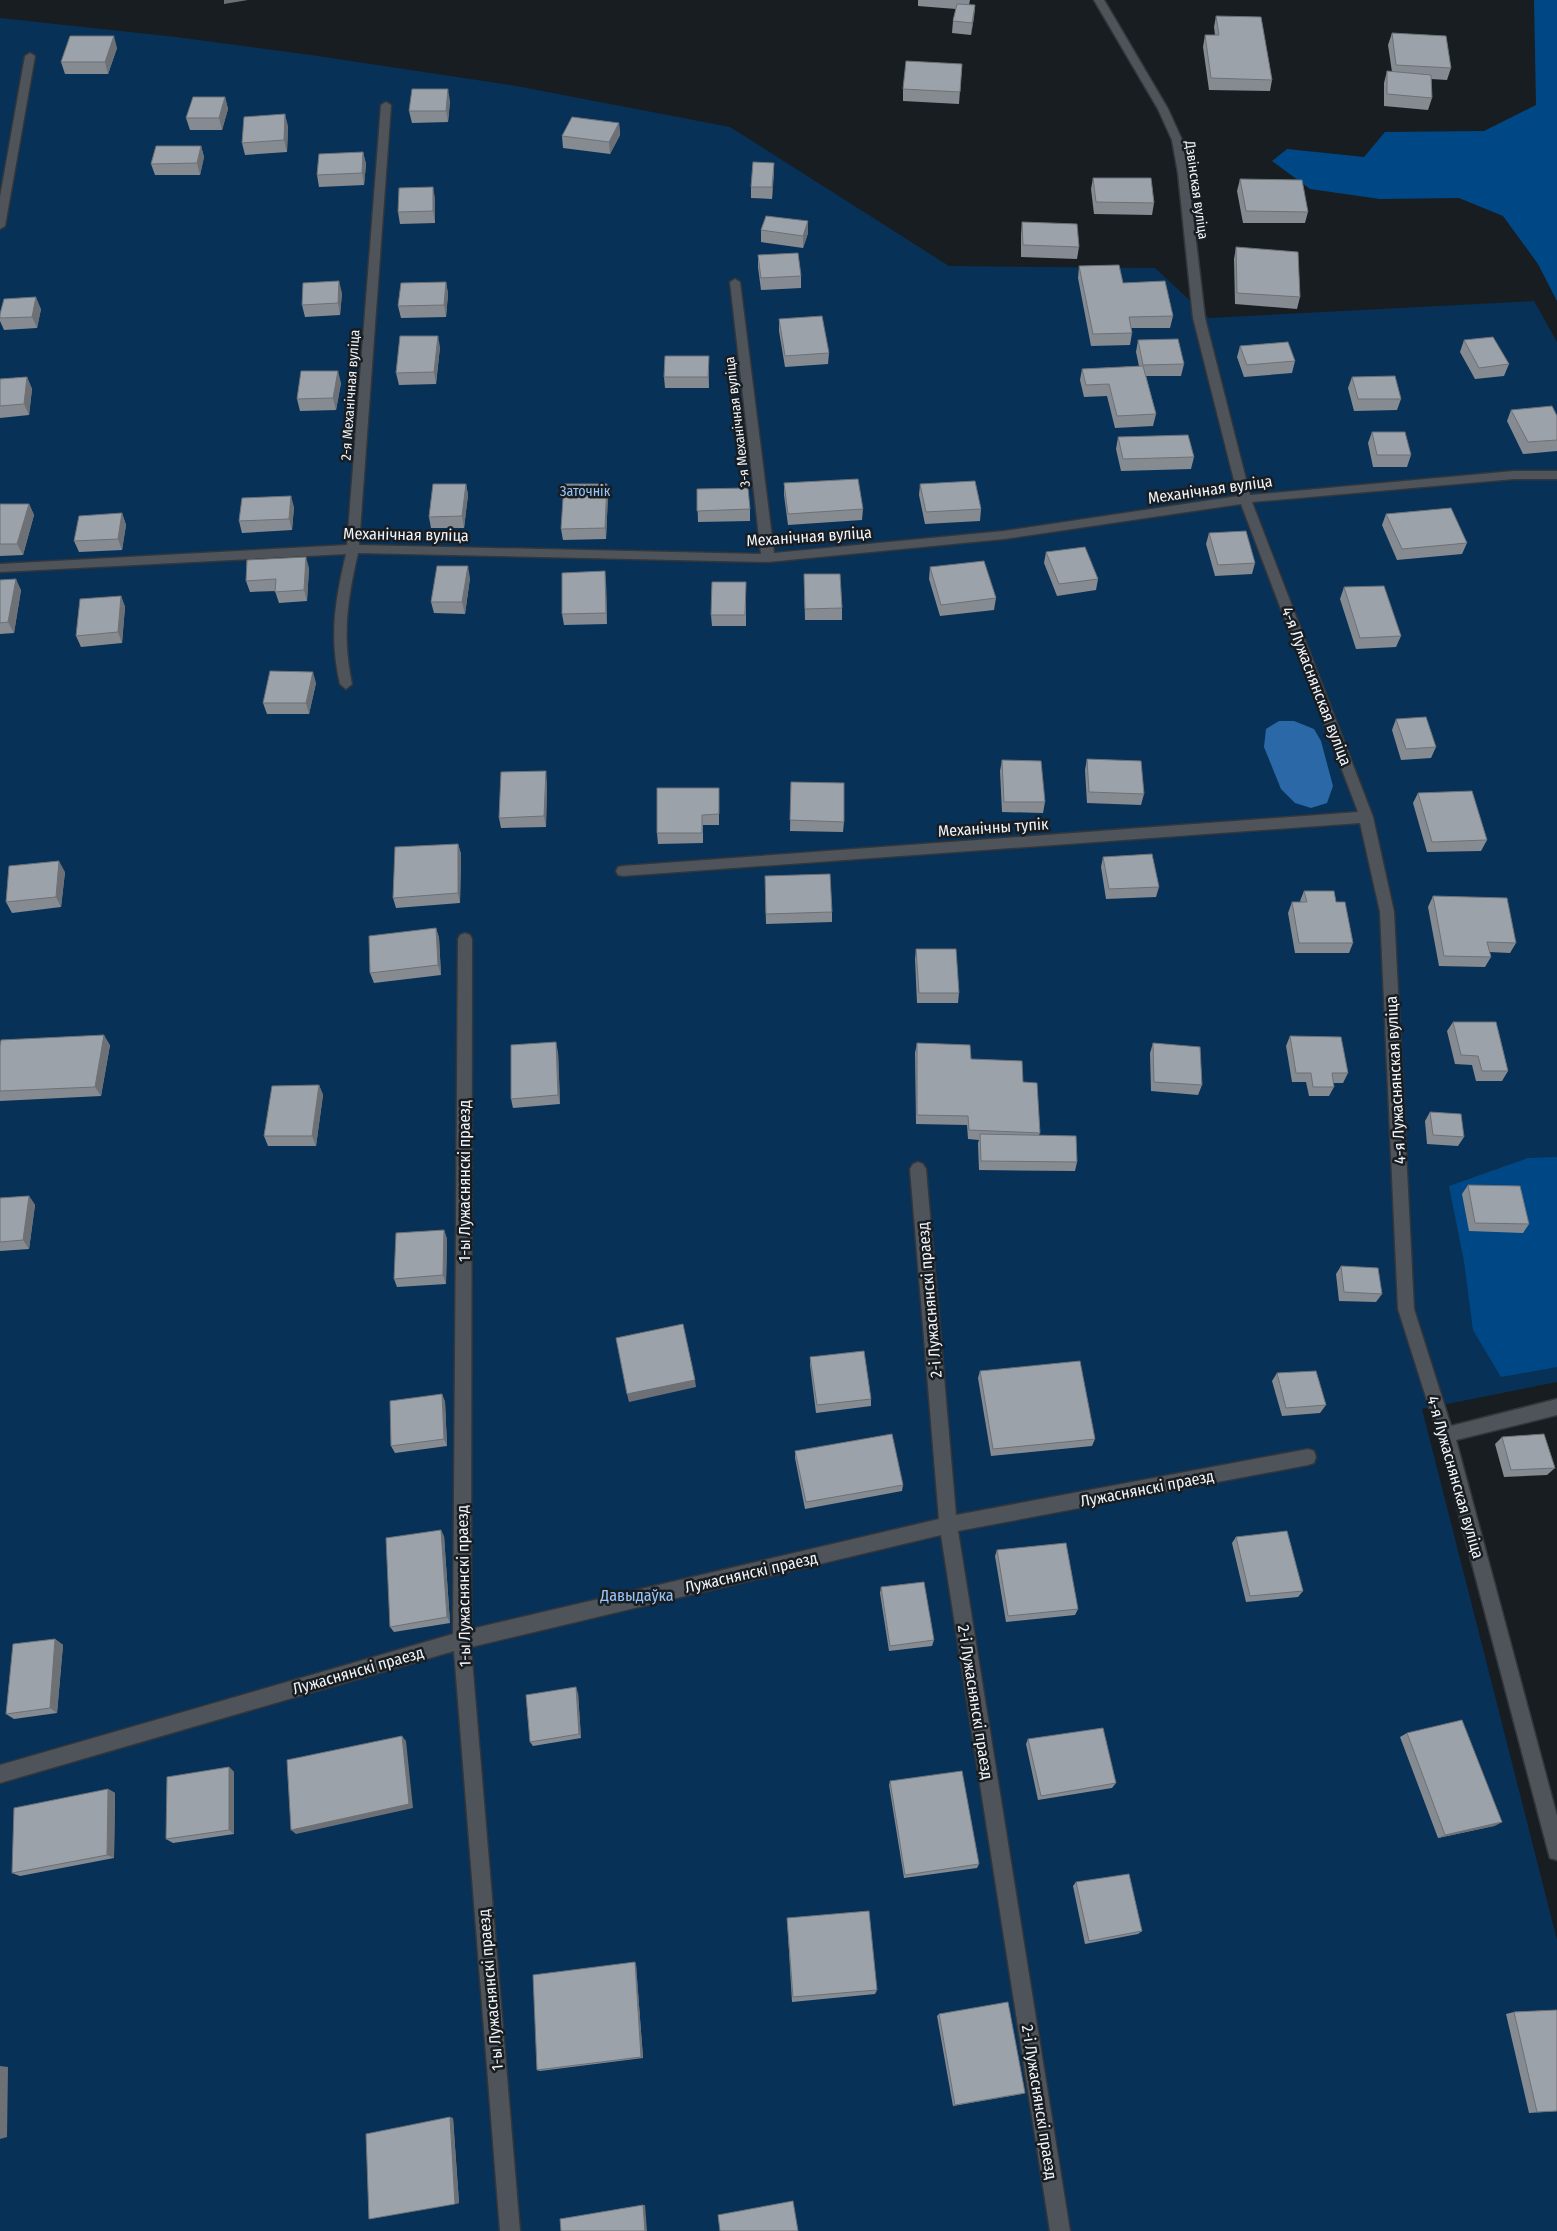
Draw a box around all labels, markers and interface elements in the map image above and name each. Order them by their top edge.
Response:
street label: Дзвінская вуліца [1181,139,1212,241]
street label: 2-я Механічная вуліца [337,329,364,461]
street label: 3-я Механічная вуліца [721,356,754,488]
street label: Механічная вуліца [1147,471,1274,508]
park label: Заточнік [560,483,611,500]
street label: Механічная вуліца [746,523,873,550]
street label: Механічная вуліца [343,524,469,545]
street label: 4-я Лужаснянская вуліца [1277,604,1356,768]
street label: Механічны тупік [937,814,1049,841]
street label: 4-я Лужаснянская вуліца [1382,995,1409,1165]
street label: 1-ы Лужаснянскі праезд [455,1100,474,1262]
street label: 2-і Лужаснянскі праезд [913,1221,946,1379]
street label: 4-я Лужаснянская вуліца [1423,1394,1488,1561]
street label: Лужаснянскі праезд [1079,1466,1215,1511]
street label: 1-ы Лужаснянскі праезд [453,1505,474,1667]
street label: Лужаснянскі праезд [683,1548,819,1597]
park label: Давыдаўка [599,1586,674,1605]
street label: 2-і Лужаснянскі праезд [954,1623,997,1781]
street label: Лужаснянскі праезд [290,1643,426,1698]
street label: 1-ы Лужаснянскі праезд [474,1908,507,2072]
street label: 2-і Лужаснянскі праезд [1018,2023,1061,2181]

